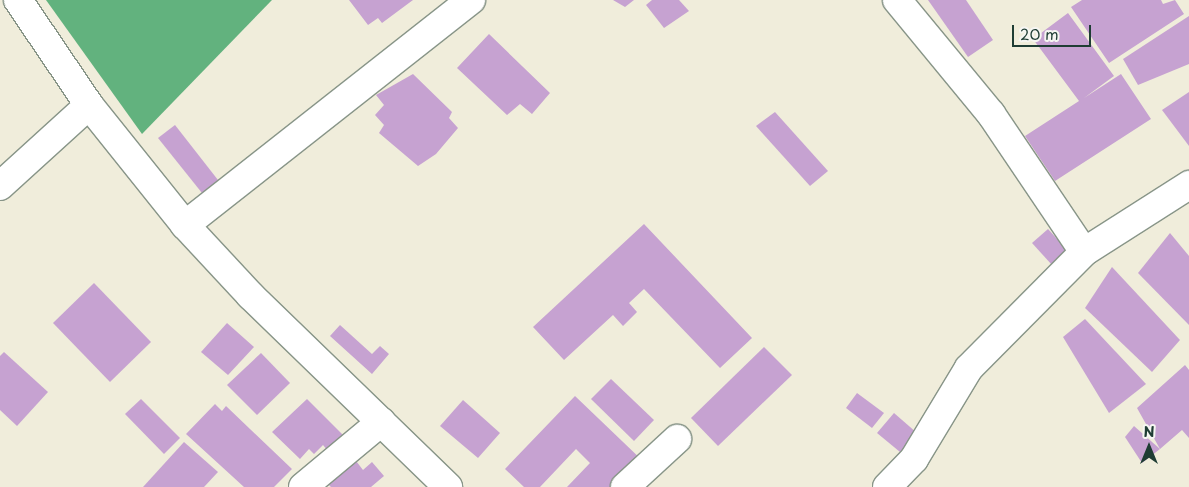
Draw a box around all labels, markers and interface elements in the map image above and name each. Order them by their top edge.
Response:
scale bar [1014,15,1093,47]
text: 20 m [1020,22,1059,45]
text: N [1143,421,1155,442]
north arrow [1124,422,1174,472]

